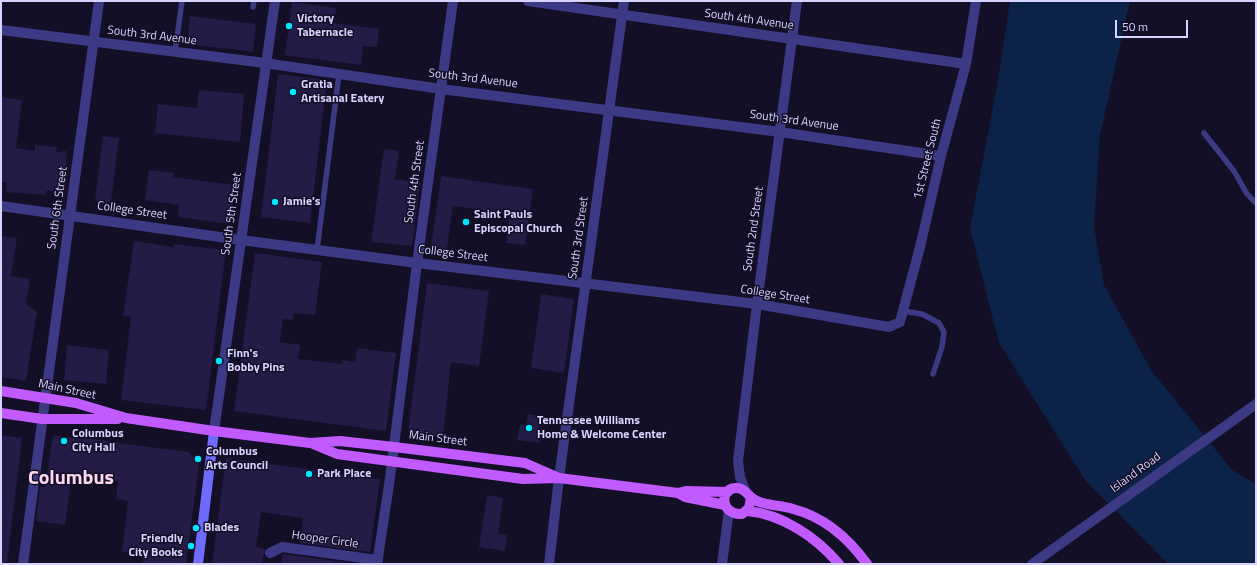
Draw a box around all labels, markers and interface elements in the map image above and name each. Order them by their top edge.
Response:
street label: South 4th Avenue [703,7,795,33]
place label: Victory Tabernacle [297,12,353,40]
scale bar [1117,12,1190,38]
text: 50 m [1122,17,1148,36]
marker: Victory Tabernacle [284,21,294,31]
street label: South 3rd Avenue [107,23,197,49]
street label: South 3rd Avenue [428,66,518,92]
place label: Gratia Artisanal Eatery [301,78,384,106]
marker: Gratia Artisanal Eatery [288,87,298,97]
street label: South 3rd Avenue [749,108,839,134]
street label: 1st Street South [911,117,945,201]
street label: South 4th Street [402,140,428,224]
street label: South 6th Street [45,166,71,250]
street label: South 5th Street [219,172,245,256]
street label: South 2nd Street [741,186,767,272]
place label: Jamie's [283,195,320,209]
street label: South 3rd Street [566,196,592,280]
marker: Jamie's [270,197,280,207]
street label: College Street [96,199,168,223]
place label: Saint Pauls Episcopal Church [474,208,562,236]
marker: Saint Pauls Episcopal Church [461,217,471,227]
street label: College Street [417,243,489,265]
street label: College Street [739,282,811,308]
place label: Finn's Bobby Pins [227,347,285,375]
marker: Finn's Bobby Pins [214,356,224,366]
street label: Main Street [37,377,97,403]
place label: Tennessee Williams Home & Welcome Center [537,414,666,442]
marker: Tennessee Williams Home & Welcome Center [524,423,534,433]
place label: Columbus City Hall [72,427,124,455]
street label: Main Street [408,428,468,450]
marker: Columbus City Hall [59,436,69,446]
place label: Columbus Arts Council [206,445,268,473]
street label: Island Road [1108,450,1164,496]
marker: Columbus Arts Council [193,454,203,464]
district label: Columbus [28,467,114,491]
place label: Park Place [317,467,371,481]
marker: Park Place [304,469,314,479]
place label: Blades [204,521,239,535]
marker: Blades [191,523,201,533]
street label: Hooper Circle [291,528,359,552]
place label: Friendly City Books [128,532,183,560]
marker: Friendly City Books [186,541,196,551]

